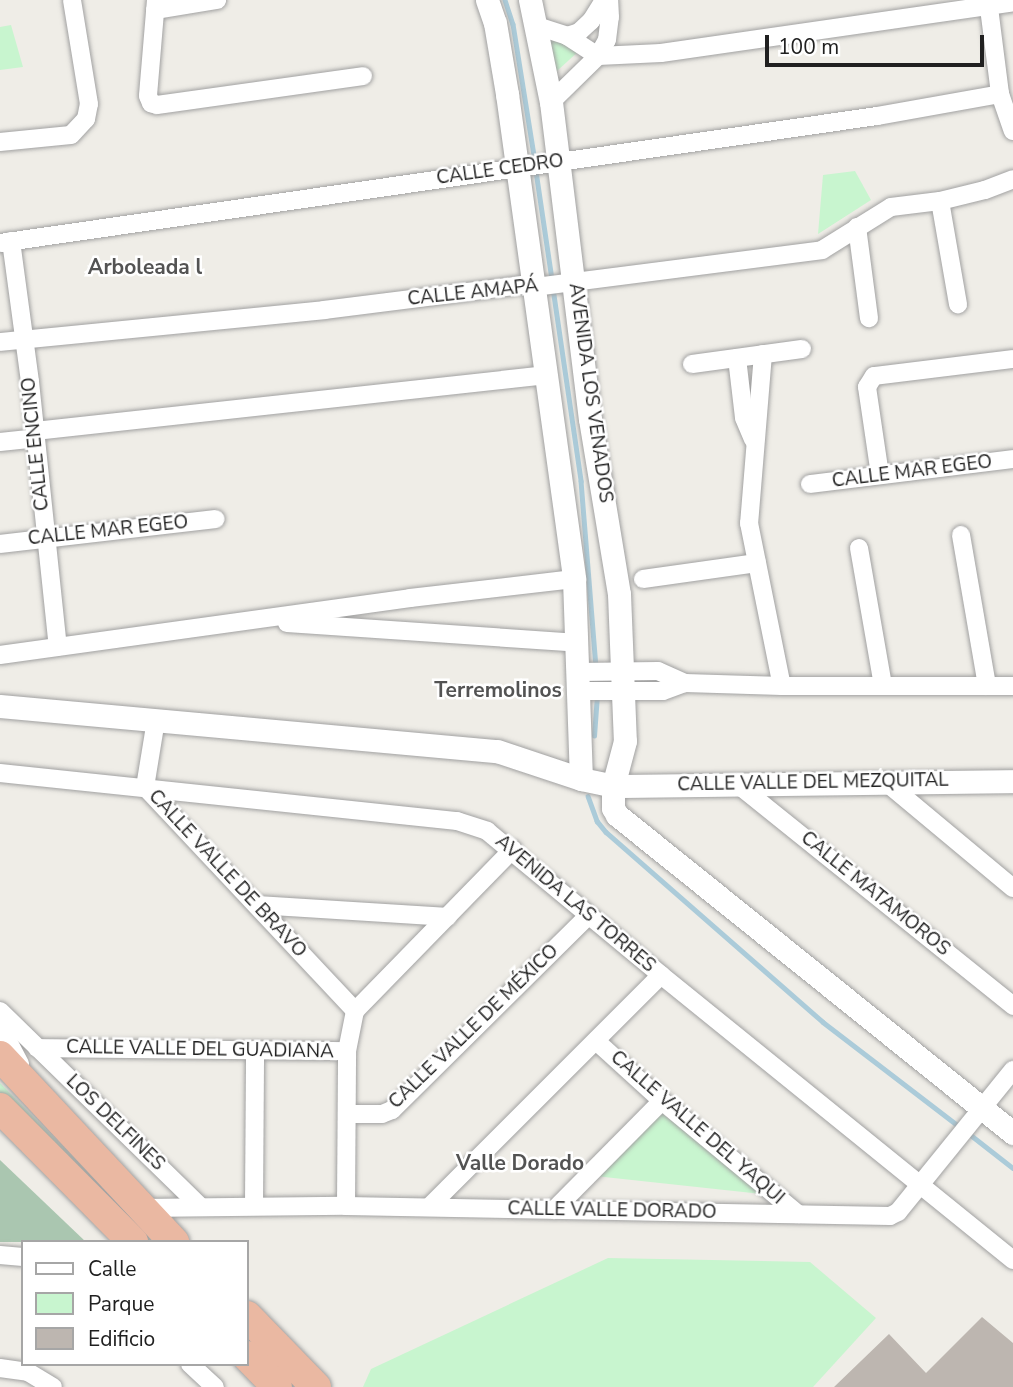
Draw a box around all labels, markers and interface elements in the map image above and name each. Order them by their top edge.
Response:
scale bar [768,21,987,65]
text: 100 m [778,33,839,61]
street label: CALLE CEDRO [435,150,565,190]
district label: Arboleada l [88,254,202,280]
street label: CALLE AMAPÁ [406,275,540,311]
street label: AVENIDA LOS VENADOS [563,282,617,504]
street label: CALLE ENCINO [18,376,54,512]
street label: CALLE MAR EGEO [831,451,993,493]
street label: CALLE MAR EGEO [27,511,189,551]
district label: Terremolinos [434,677,562,703]
street label: CALLE VALLE DEL MEZQUITAL [677,769,949,797]
street label: CALLE VALLE DE BRAVO [143,785,311,963]
street label: CALLE MATAMOROS [796,827,954,961]
street label: AVENIDA LAS TORRES [490,830,660,978]
street label: CALLE VALLE DE MÉXICO [385,940,563,1114]
street label: CALLE VALLE DEL GUADIANA [66,1036,334,1064]
street label: CALLE VALLE DEL YAQUI [605,1046,789,1210]
street label: LOS DELFINES [61,1070,169,1176]
district label: Valle Dorado [456,1150,584,1176]
street label: CALLE VALLE DORADO [507,1198,717,1224]
legend [21,1240,248,1366]
text: Calle [88,1255,136,1283]
text: Parque [88,1290,155,1318]
text: Edificio [88,1325,155,1353]

